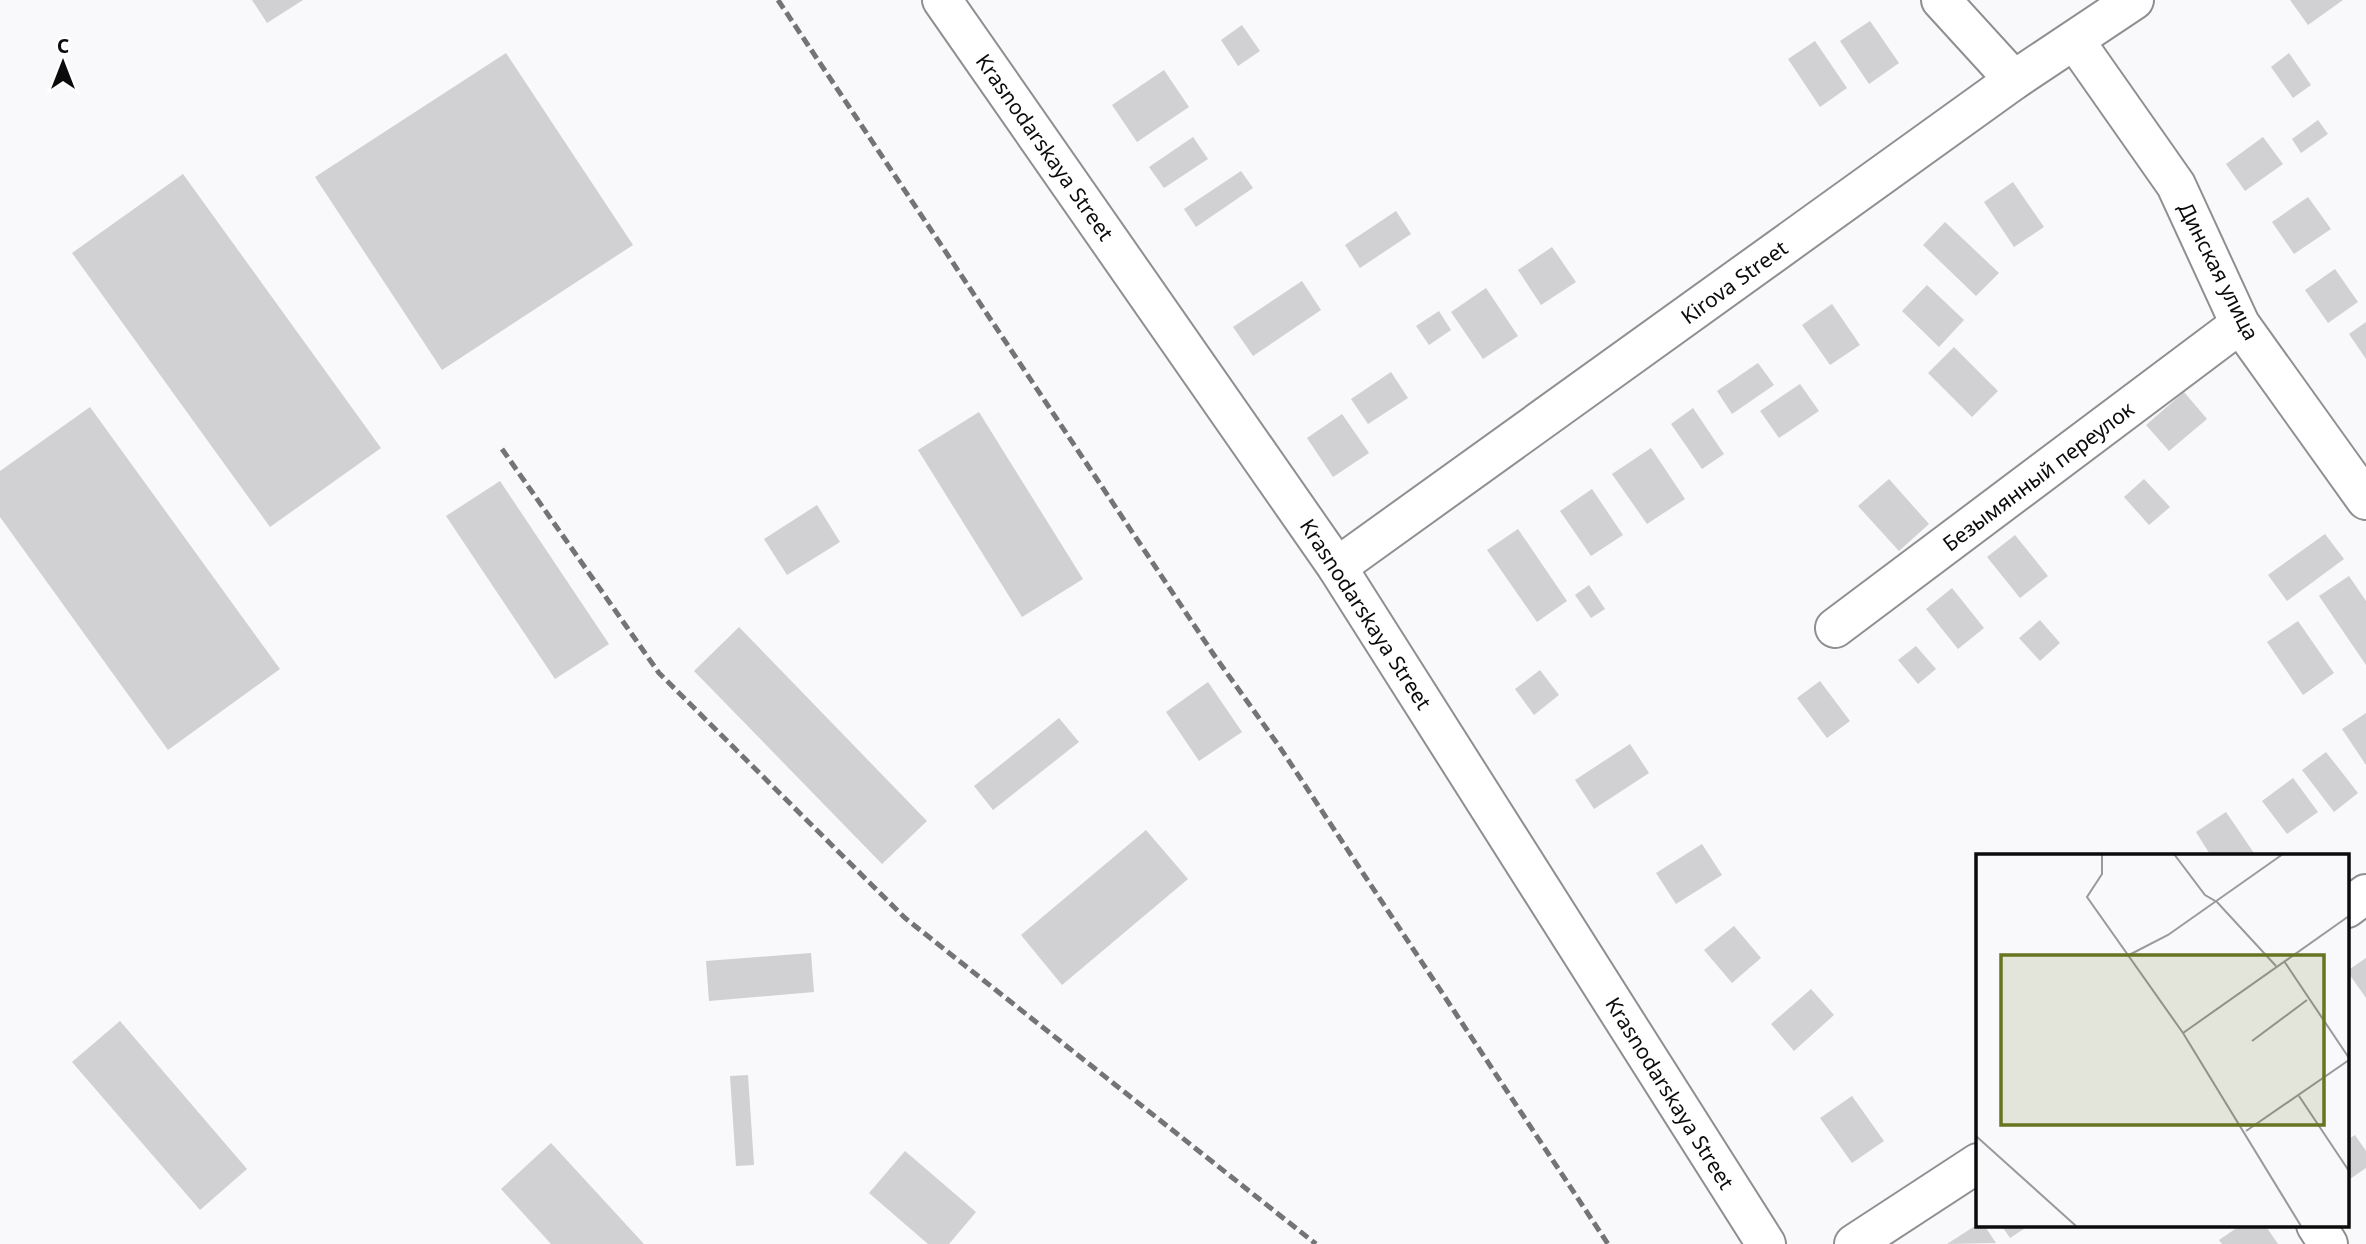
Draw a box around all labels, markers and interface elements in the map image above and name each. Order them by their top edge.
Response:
north arrow [28,28,98,98]
text: С [57,33,69,59]
street label: Krasnodarskaya Street [970,48,1120,246]
street label: Динская улица [2172,197,2266,345]
street label: Kirova Street [1675,234,1793,330]
street label: Безымянный переулок [1937,395,2139,557]
street label: Krasnodarskaya Street [1294,513,1438,715]
inset map [1976,854,2348,1226]
street label: Krasnodarskaya Street [1599,992,1741,1195]

